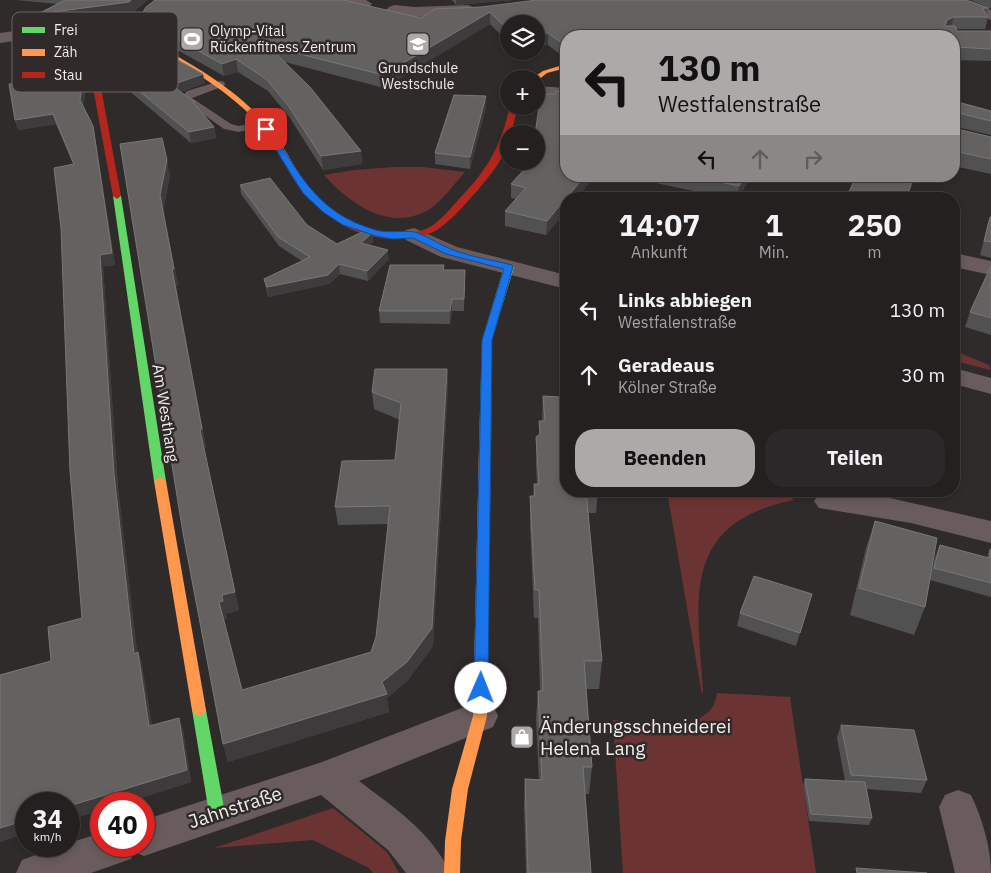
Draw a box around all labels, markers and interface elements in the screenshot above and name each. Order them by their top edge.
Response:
legend [12,12,178,92]
map controls [500,15,545,170]
button: layers [500,15,545,60]
text: Frei [54,21,78,39]
place label: Olymp-Vital Rückenfitness Zentrum [210,22,356,56]
sports icon: Olymp-Vital Rückenfitness Zentrum [179,26,205,52]
school or university icon: Grundschule Westschule [405,31,431,57]
text: Zäh [54,43,78,61]
text: 130 m [658,45,761,91]
icon: left [575,50,640,115]
place label: Grundschule Westschule [378,59,458,93]
text: Stau [54,66,82,84]
button: + [500,70,545,115]
text: Westfalenstraße [658,89,821,118]
pin [245,108,287,150]
icon: arrive [252,115,280,143]
button: − [500,125,545,170]
icon: left [693,145,721,173]
icon: ahead [746,145,774,173]
icon: right [799,145,827,173]
text: 14:07 [618,205,700,244]
text: 1 [765,205,783,244]
text: 250 [848,205,902,244]
text: Ankunft [631,242,688,262]
text: Min. [759,242,789,262]
text: m [868,242,882,262]
text: Links abbiegen [618,288,752,312]
icon: left [575,296,603,324]
text: 130 m [890,298,945,322]
text: Westfalenstraße [618,312,737,332]
text: Geradeaus [618,353,715,377]
icon: ahead [575,361,603,389]
street label: Am Westhang [148,362,184,464]
text: 30 m [901,363,945,387]
text: Kölner Straße [618,377,717,397]
button: Beenden [575,429,755,487]
button: Teilen [765,429,945,487]
position arrow [454,661,506,713]
place label: Änderungsschneiderei Helena Lang [540,714,731,760]
shop icon: Änderungsschneiderei Helena Lang [509,724,535,750]
street label: Jahnstraße [185,781,285,833]
speed limit sign: 40 [90,792,155,857]
text: 34 [32,802,63,835]
text: km/h [33,829,62,844]

